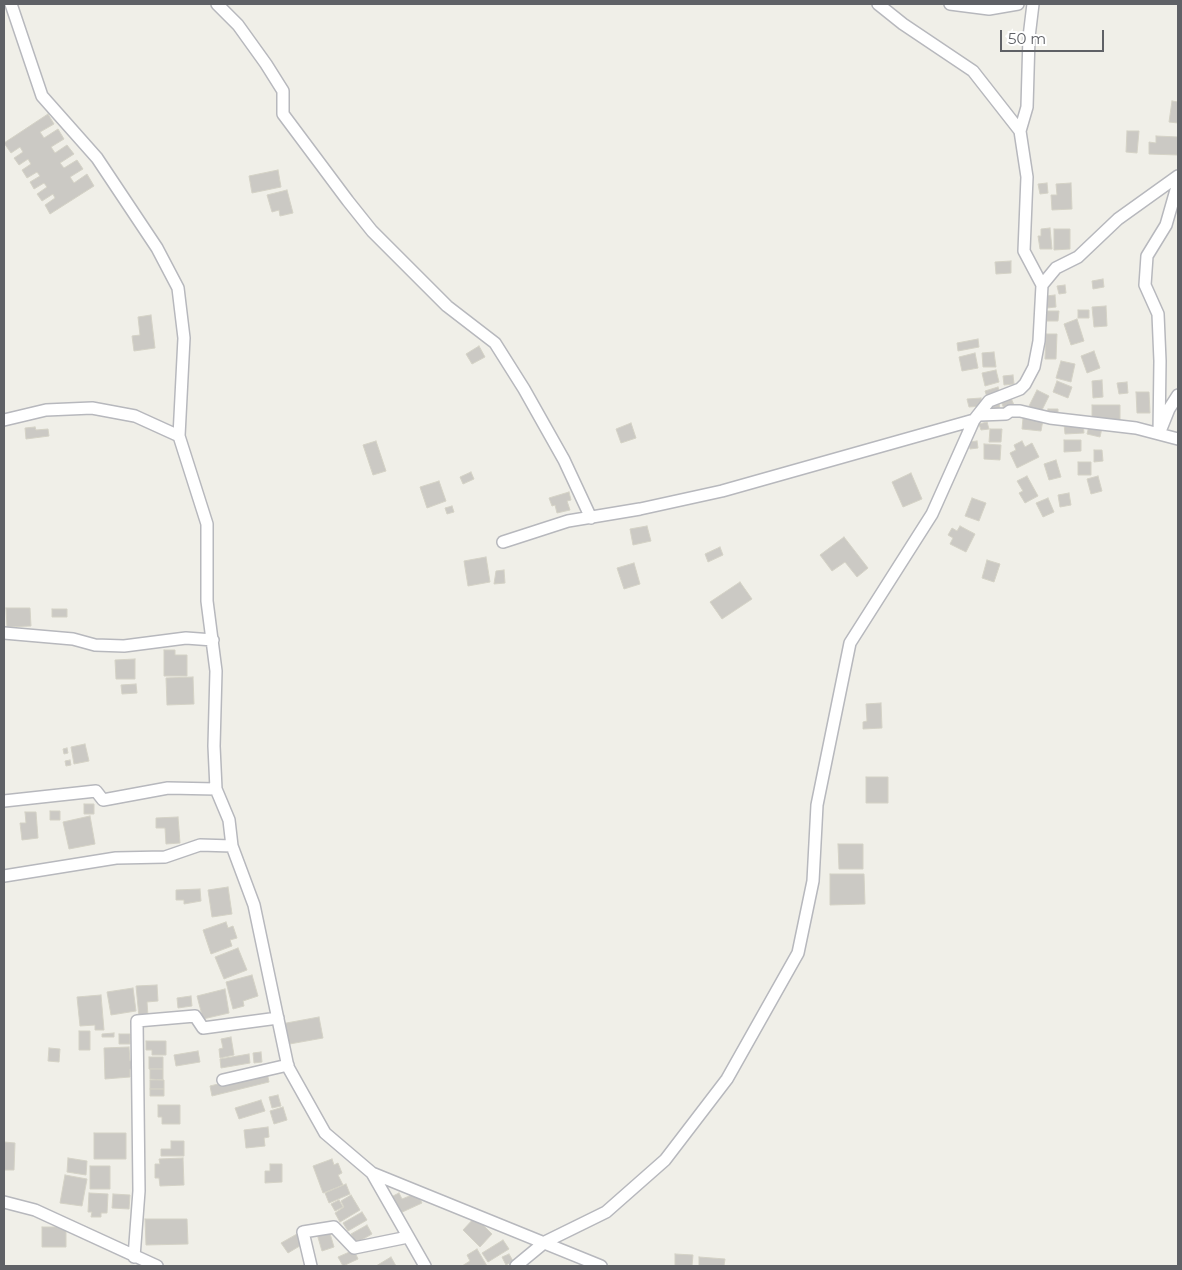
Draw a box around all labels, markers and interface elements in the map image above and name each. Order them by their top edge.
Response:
scale bar [1002,20,1106,52]
text: 50 m [1008,29,1046,48]

